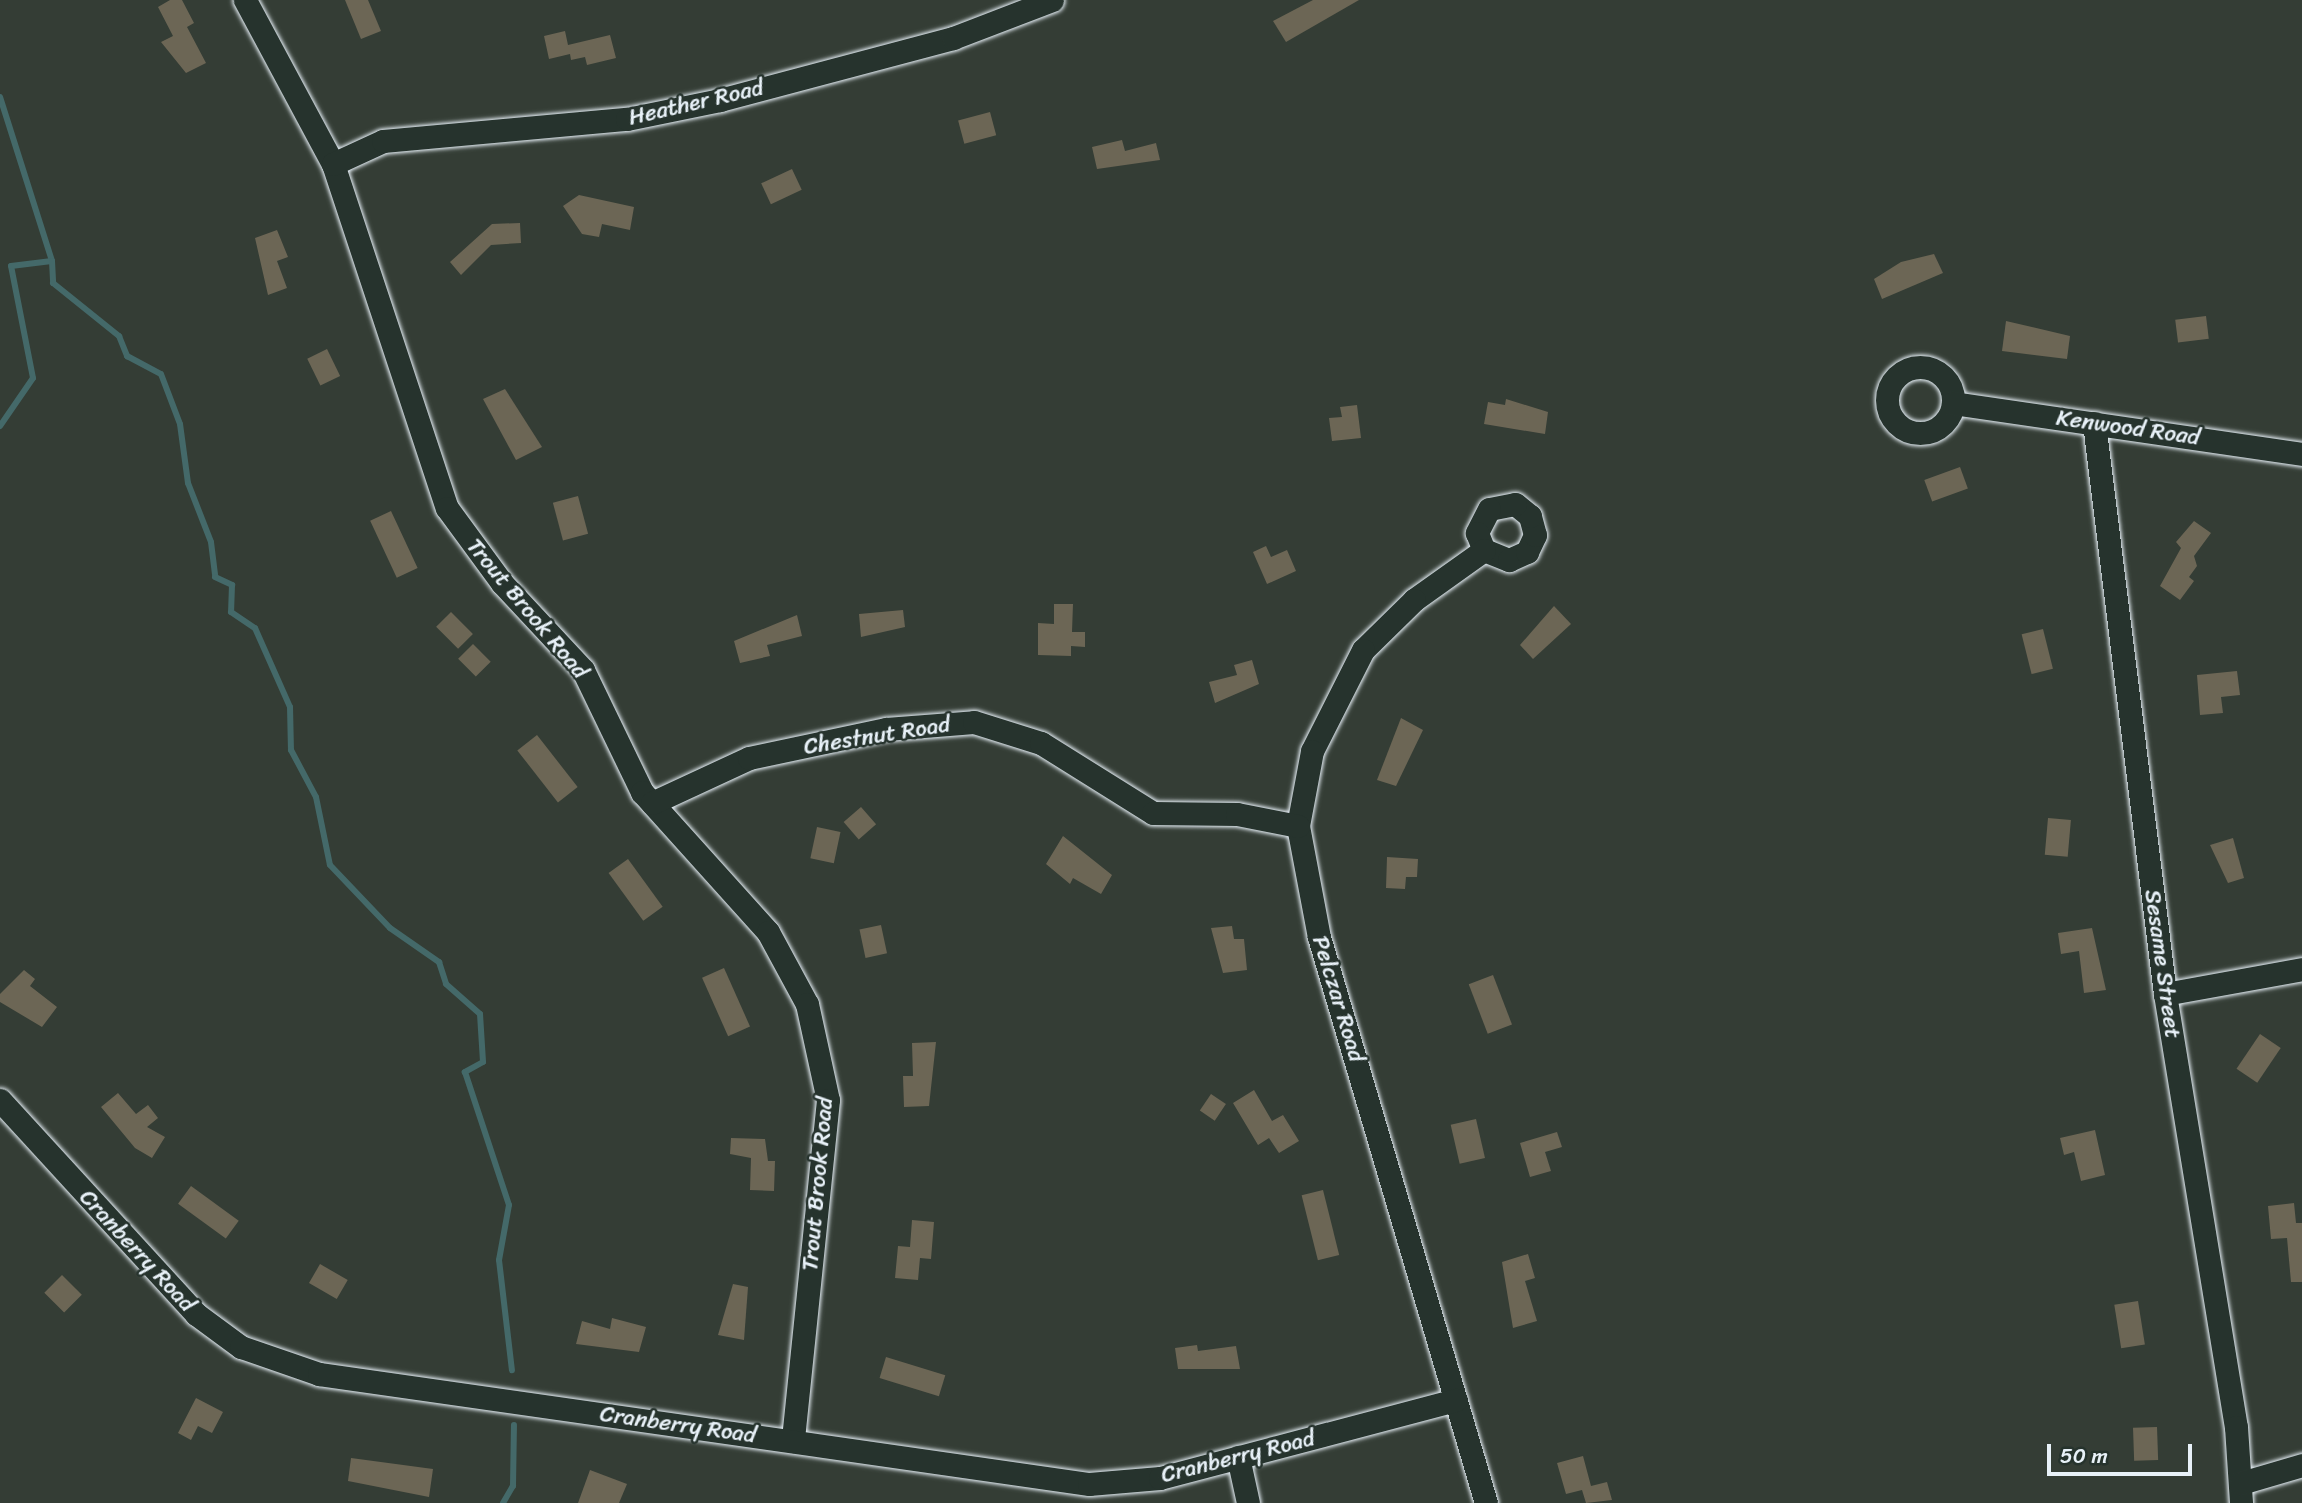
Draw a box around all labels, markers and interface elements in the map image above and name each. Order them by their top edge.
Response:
street label: Heather Road [626,74,766,132]
street label: Kenwood Road [2054,404,2202,452]
street label: Trout Brook Road [460,533,594,685]
street label: Chestnut Road [802,711,952,761]
street label: Sesame Street [2138,888,2186,1040]
street label: Pelczar Road [1306,932,1370,1066]
street label: Trout Brook Road [797,1096,839,1272]
street label: Cranberry Road [73,1184,201,1318]
street label: Cranberry Road [598,1400,758,1450]
street label: Cranberry Road [1158,1425,1318,1489]
scale bar [2050,1430,2195,1474]
text: 50 m [2060,1437,2108,1475]

